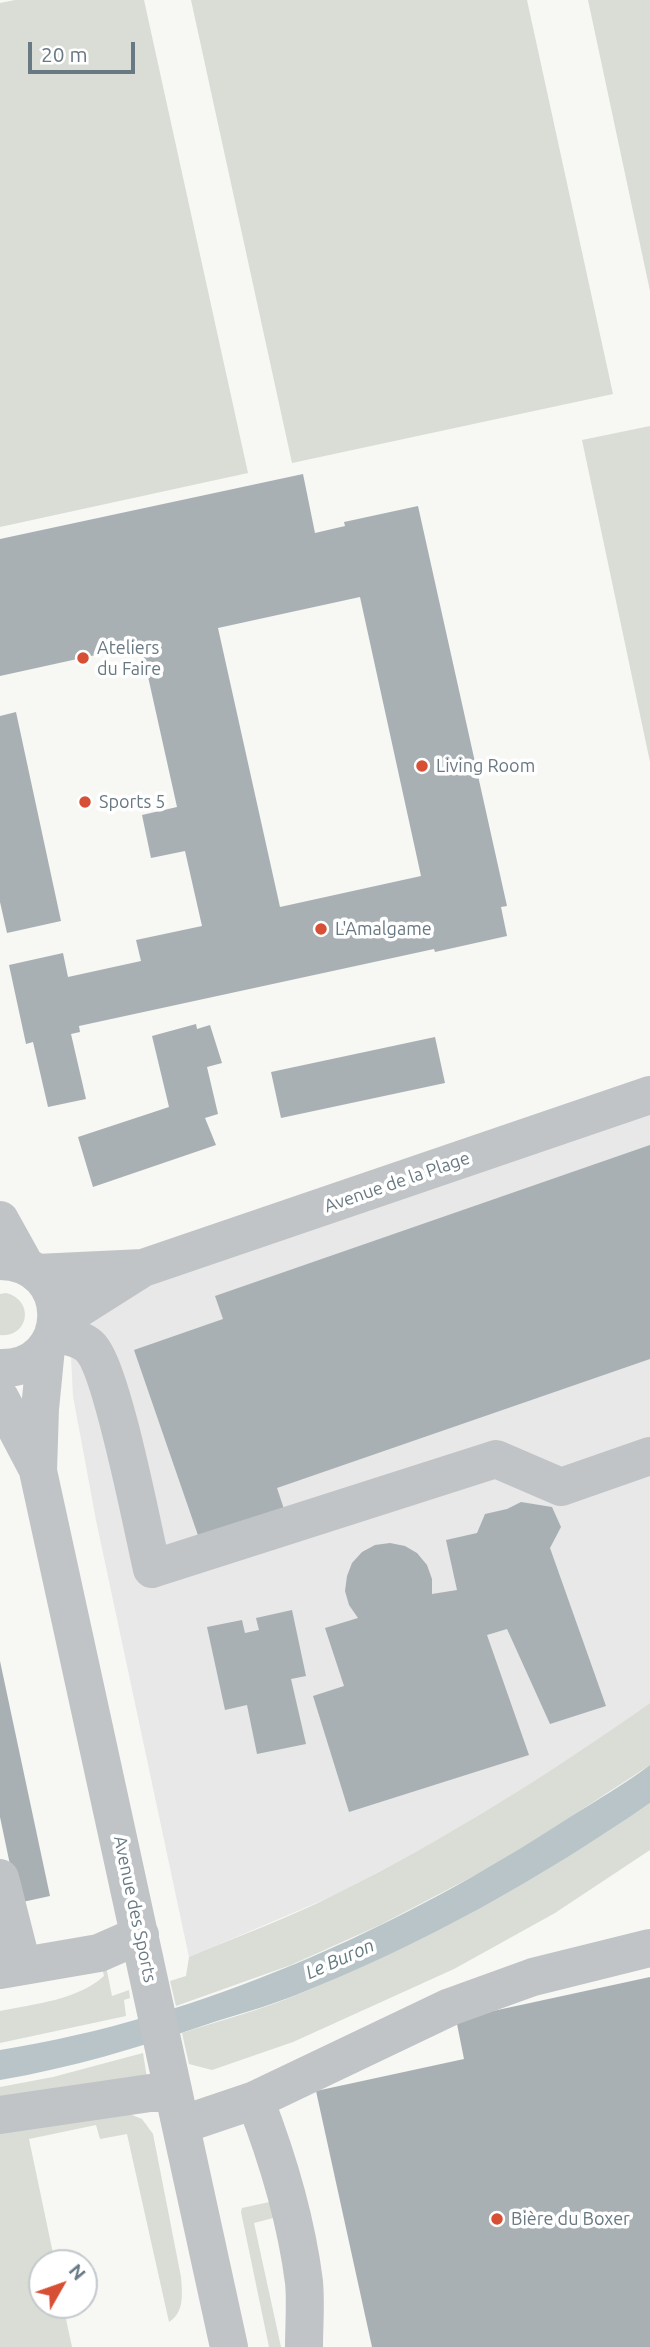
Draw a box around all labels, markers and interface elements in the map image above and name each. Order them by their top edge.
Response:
scale bar [32,28,138,72]
text: 20 m [41,42,88,66]
place label: Ateliers du Faire [97,637,161,680]
marker: Ateliers du Faire [75,650,91,666]
place label: Living Room [436,755,535,777]
marker: Living Room [414,758,430,774]
place label: Sports 5 [99,791,165,813]
marker: Sports 5 [77,794,93,810]
place label: L'Amalgame [335,918,432,940]
marker: L'Amalgame [313,921,329,937]
street label: Avenue de la Plage [321,1147,473,1217]
street label: Avenue des Sports [109,1834,161,1984]
water label: Le Buron [302,1934,378,1984]
place label: Bière du Boxer [511,2208,630,2230]
marker: Bière du Boxer [489,2211,505,2227]
north arrow [28,2249,98,2319]
text: N [65,2259,91,2284]

